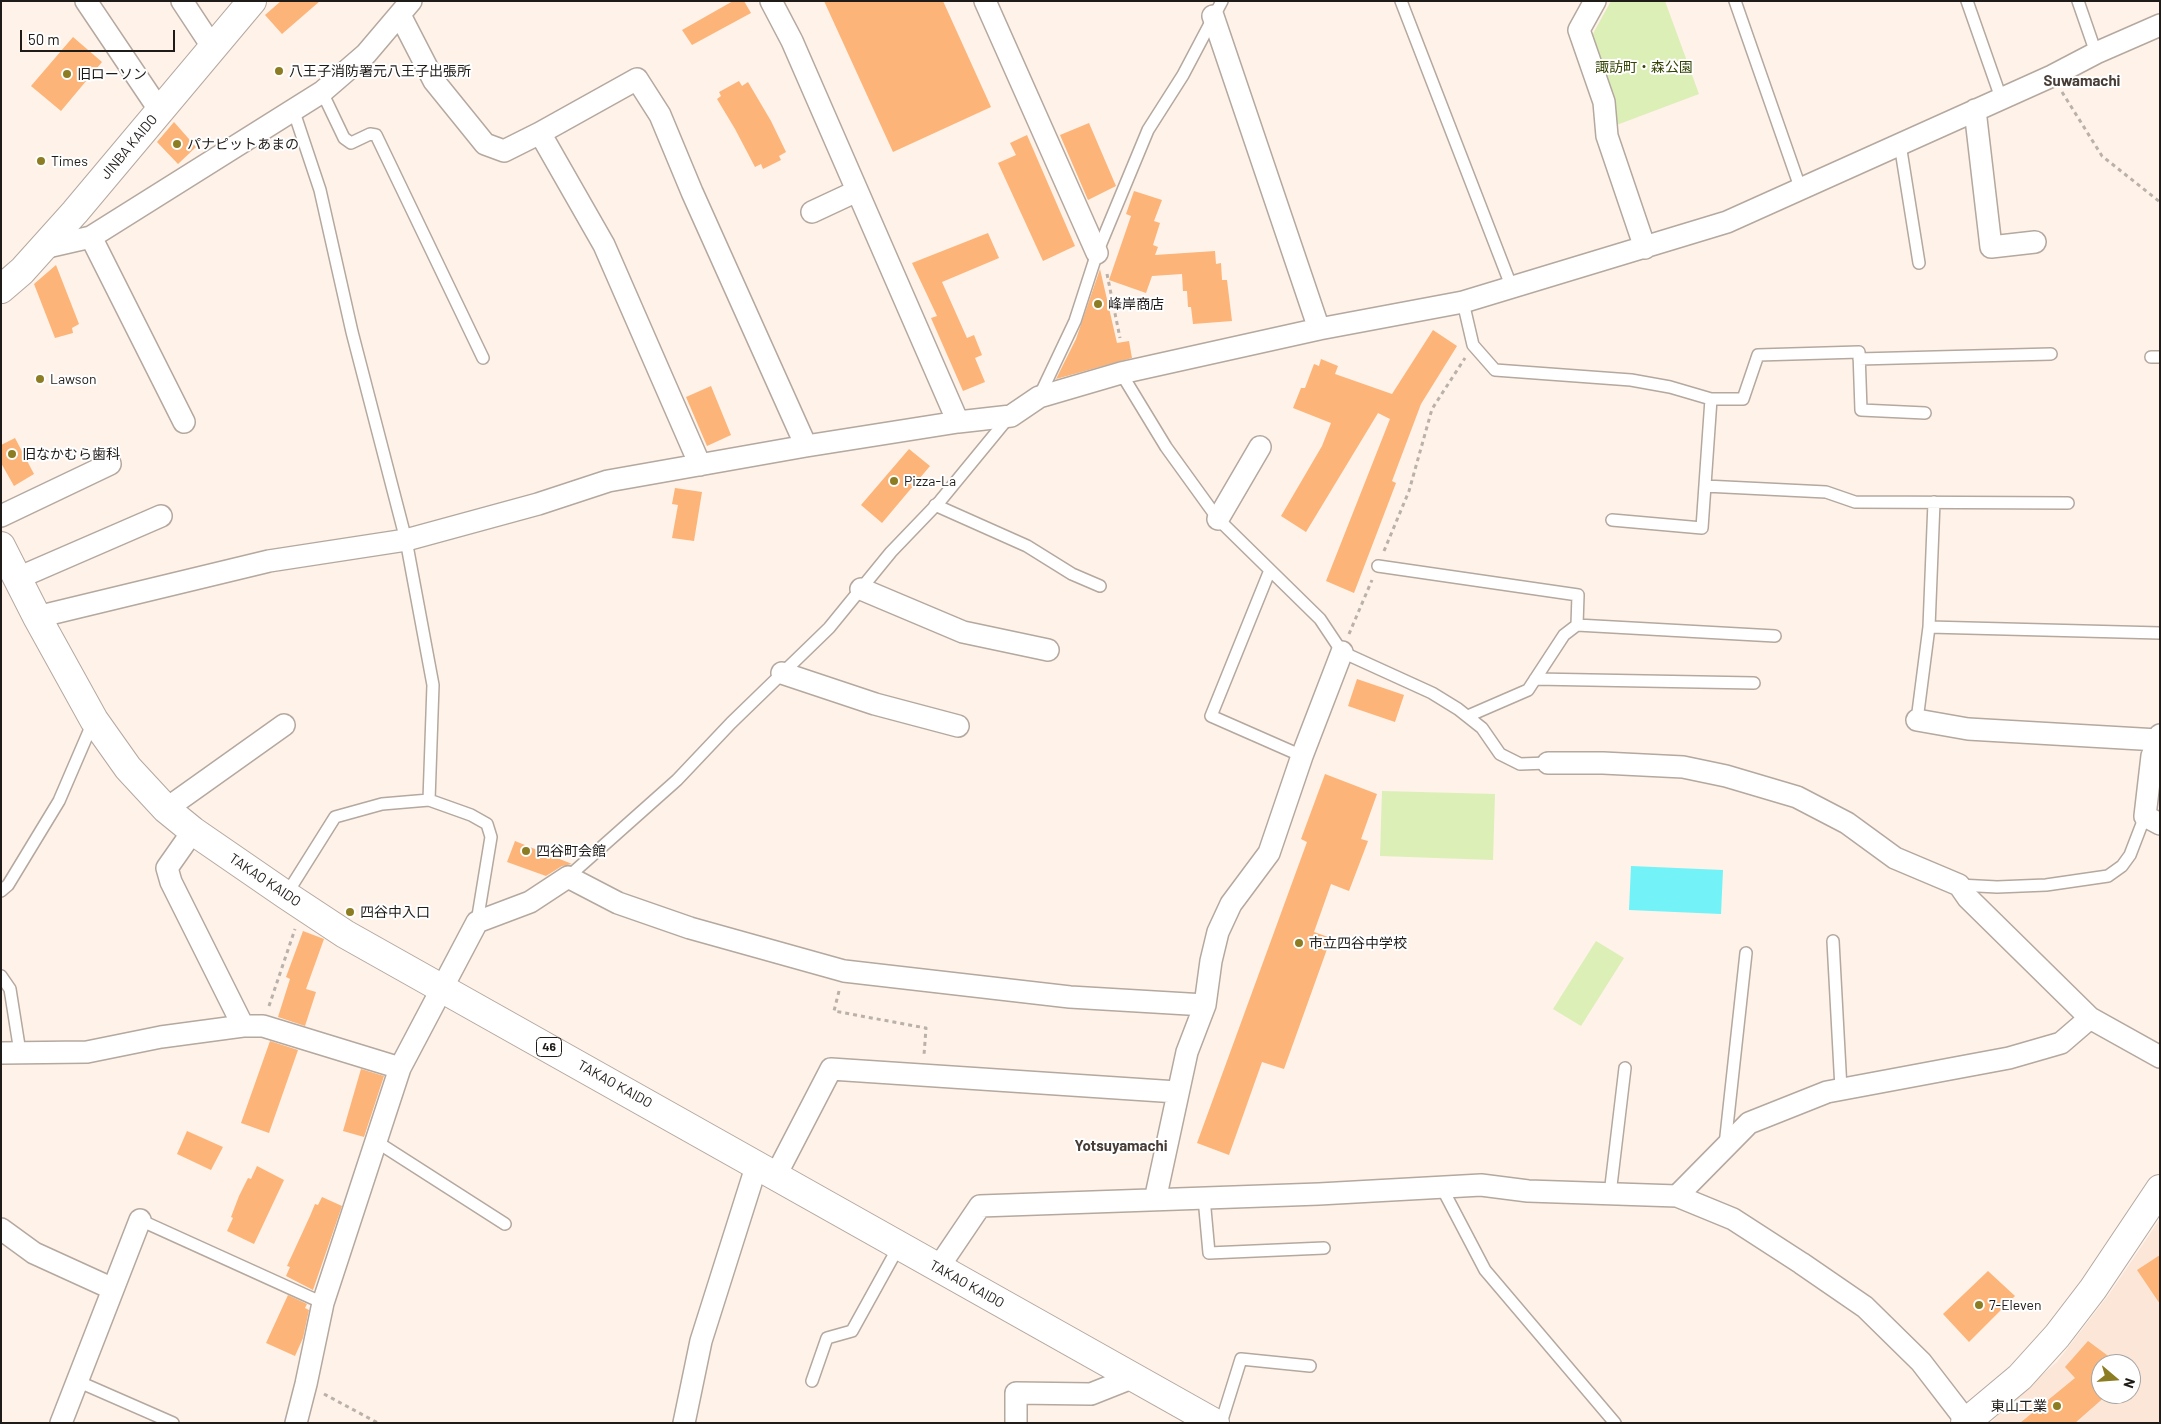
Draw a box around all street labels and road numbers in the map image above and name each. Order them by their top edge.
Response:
street label: JINBA KAIDO [97,111,161,183]
street label: TAKAO KAIDO [226,850,304,910]
road number: 46 [536,1038,562,1056]
street label: TAKAO KAIDO [575,1057,655,1111]
street label: TAKAO KAIDO [927,1257,1007,1311]

